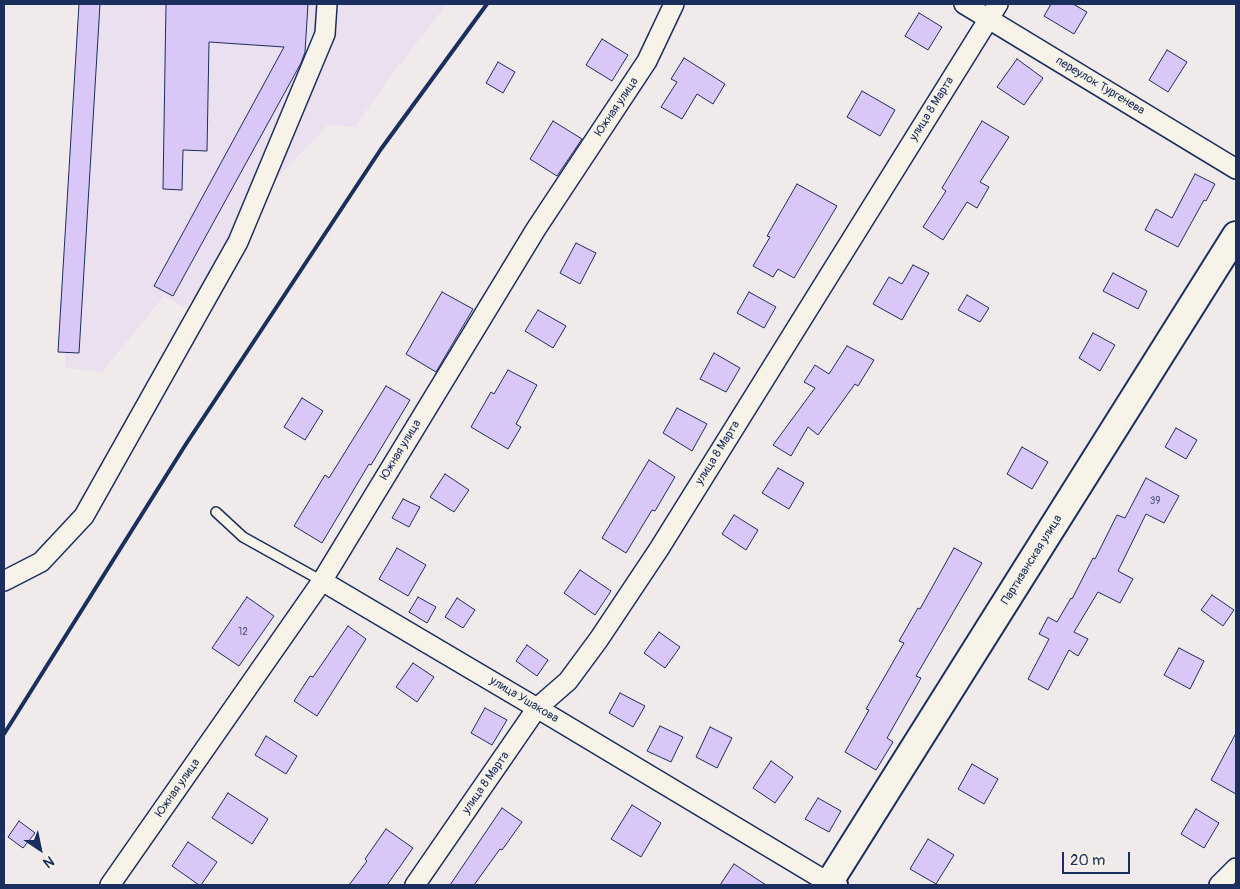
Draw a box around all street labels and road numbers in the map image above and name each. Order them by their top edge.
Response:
street label: переулок Тургенева [1053,54,1147,118]
street label: улица 8 Марта [907,74,957,144]
street label: Южная улица [592,75,642,139]
street label: Южная улица [377,417,425,483]
street label: улица 8 Марта [693,418,743,488]
street label: Партизанская улица [999,512,1065,608]
street label: улица Ушакова [487,674,561,726]
street label: улица 8 Марта [459,749,513,817]
street label: Южная улица [153,756,203,820]

